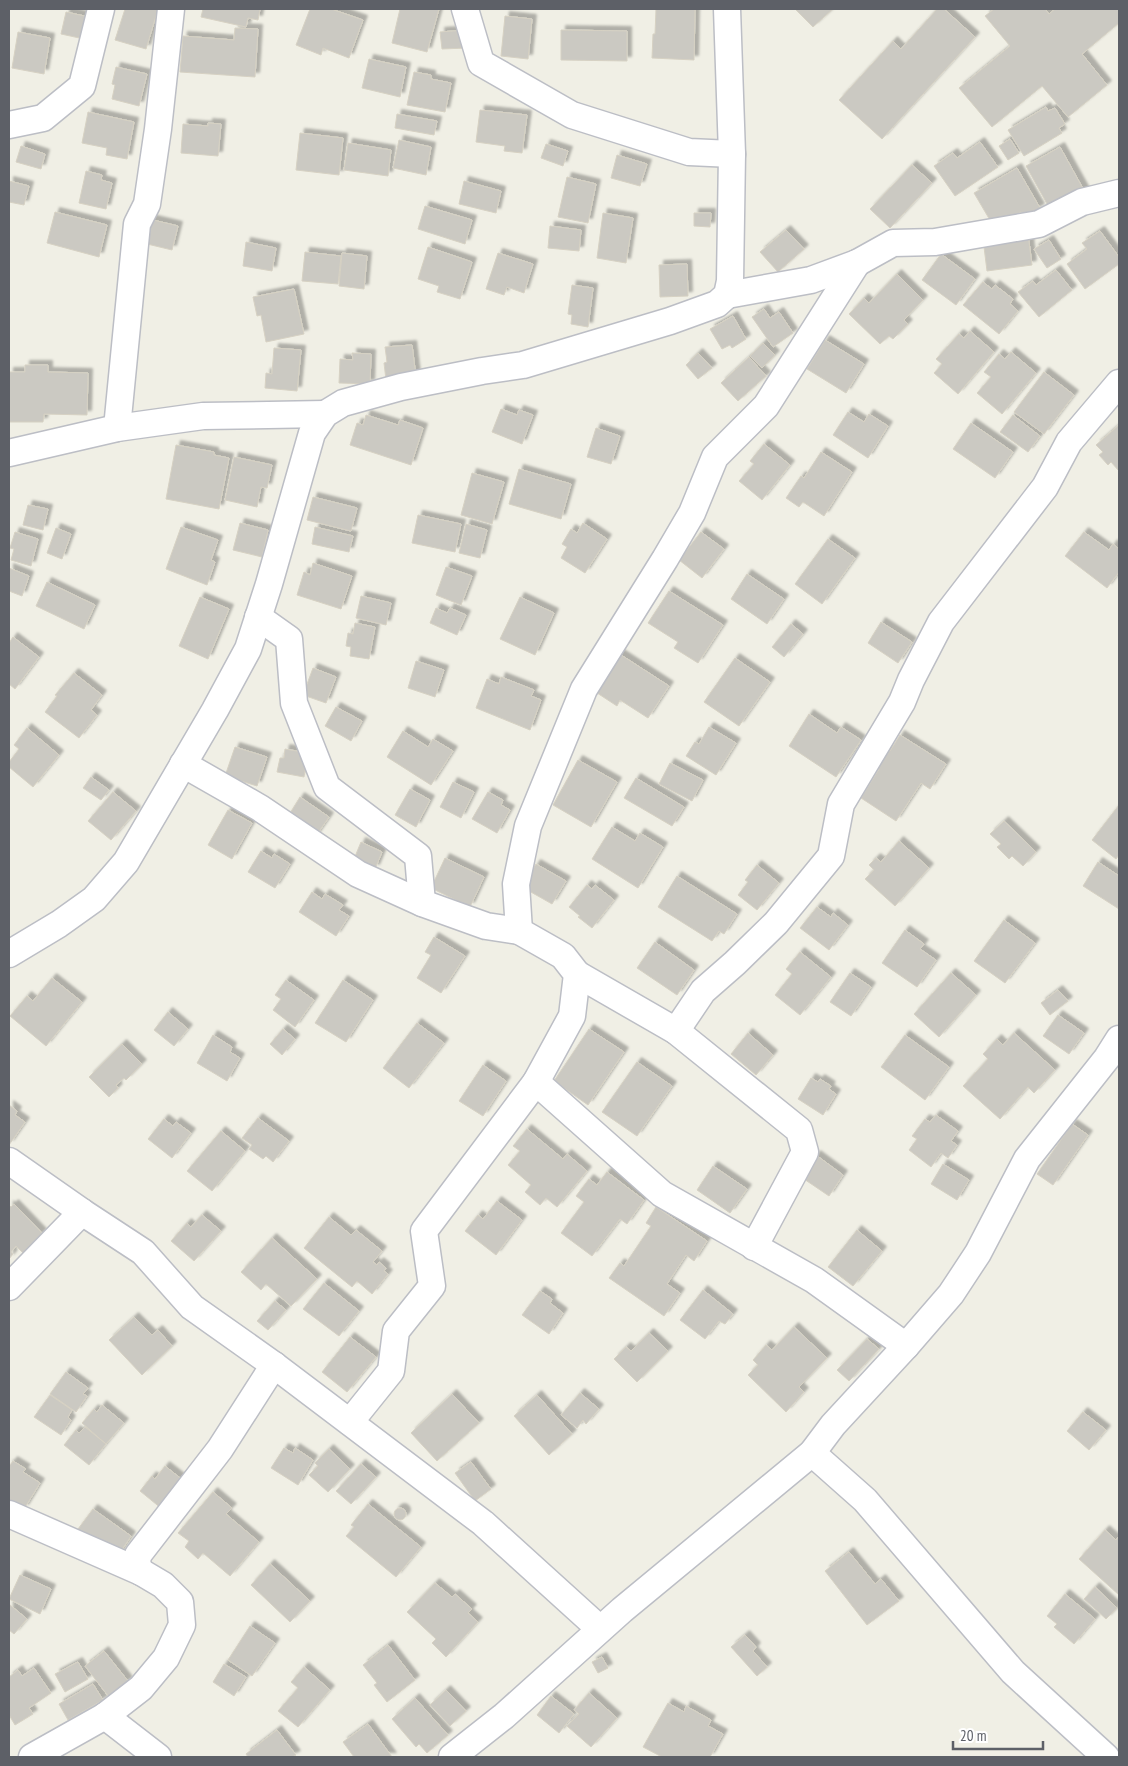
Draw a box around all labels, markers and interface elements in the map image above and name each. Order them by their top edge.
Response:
scale bar [953,1718,1043,1750]
text: 20 m [960,1726,986,1745]

